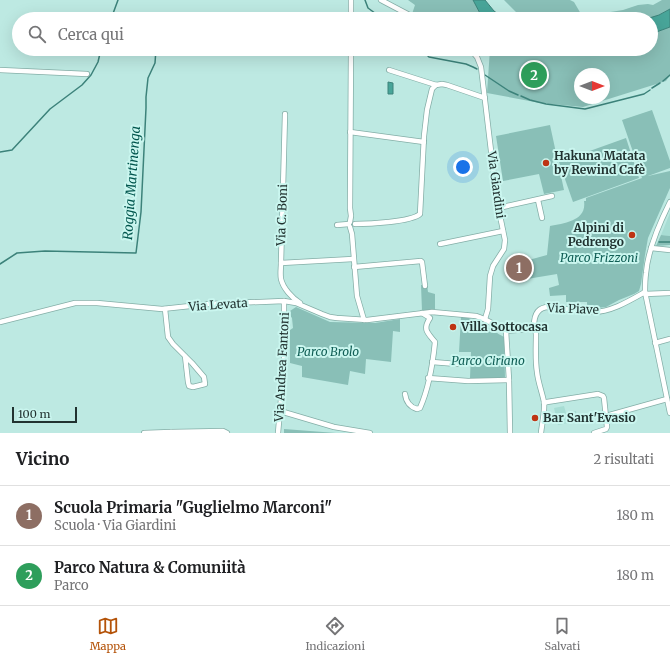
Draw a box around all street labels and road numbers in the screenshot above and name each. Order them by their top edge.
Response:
street label: Via Giardini [484,149,509,220]
street label: Via C. Boni [273,184,290,247]
street label: Via Levata [187,295,249,314]
street label: Via Piave [546,300,599,317]
street label: Via Andrea Fantoni [271,312,292,423]

